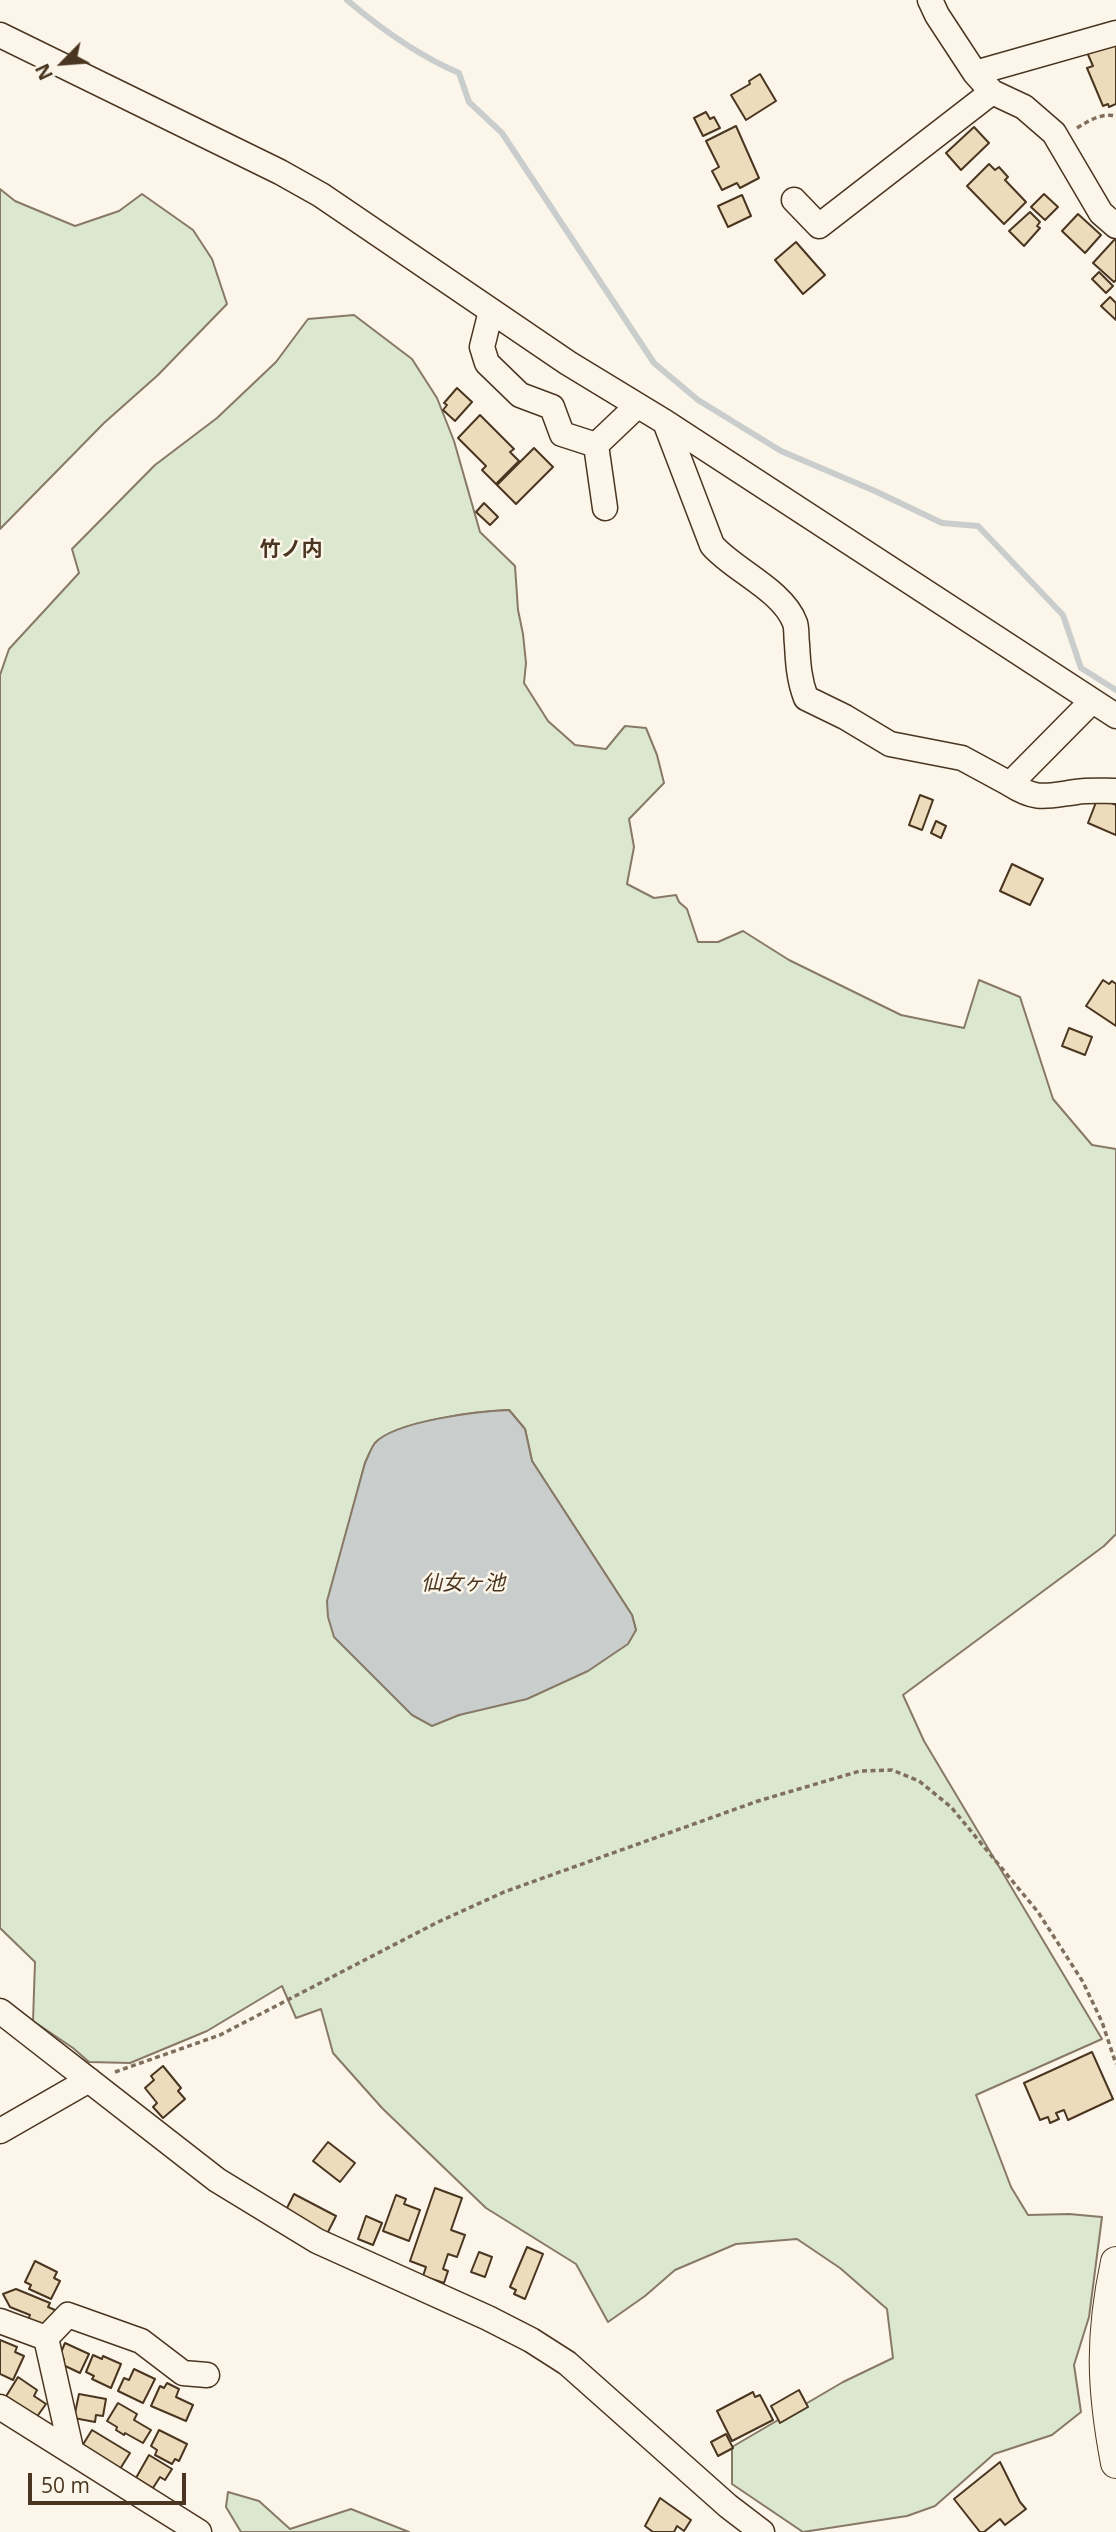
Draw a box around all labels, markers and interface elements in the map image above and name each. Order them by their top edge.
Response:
north arrow [28,28,98,98]
text: N [29,59,59,84]
district label: 竹ノ内 [260,537,322,563]
water label: 仙女ヶ池 [421,1571,505,1597]
scale bar [32,2458,189,2502]
text: 50 m [41,2471,90,2499]

